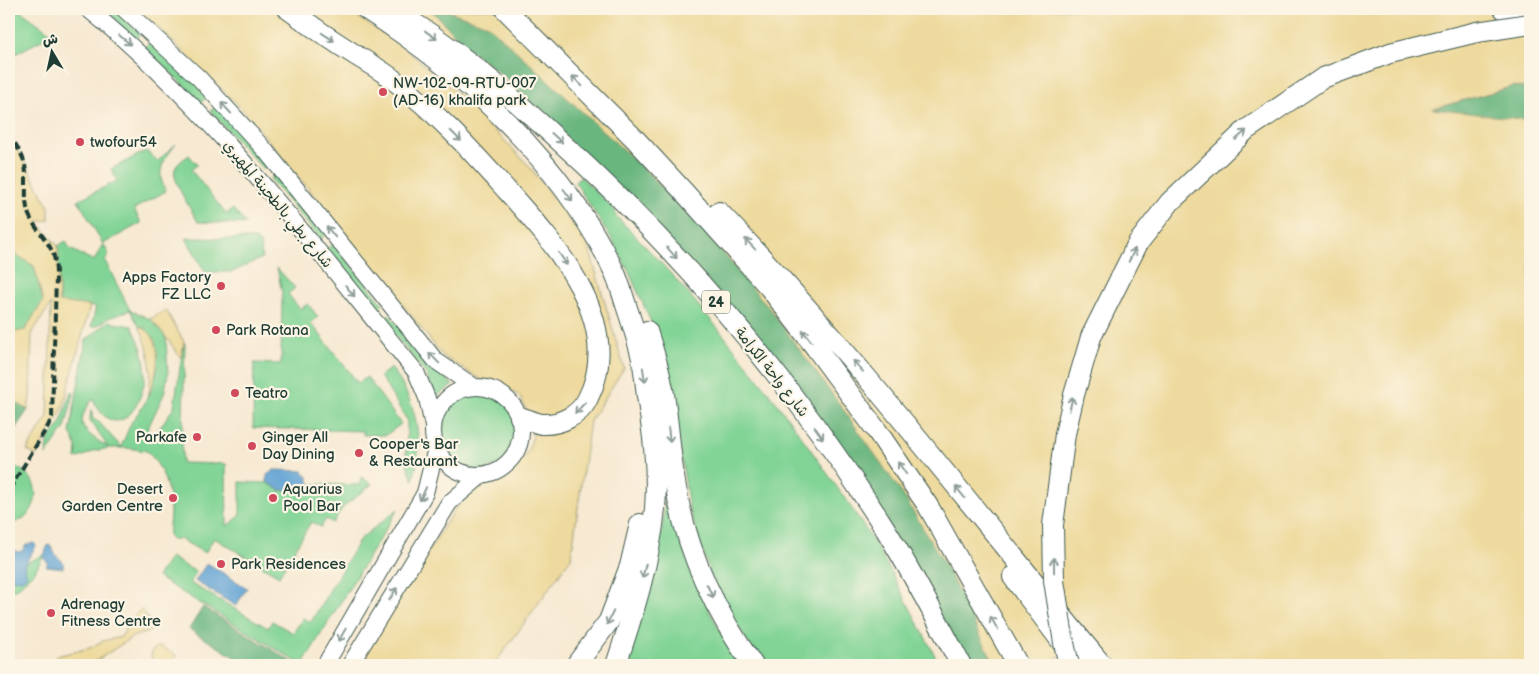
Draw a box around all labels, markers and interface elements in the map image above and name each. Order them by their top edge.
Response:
north arrow [28,28,78,78]
text: ش [41,30,59,49]
one-way arrow [424,30,438,40]
one-way arrow [321,32,335,43]
one-way arrow [118,34,131,45]
place label: NW-102-09-RTU-007 (AD-16) khalifa park [393,74,537,110]
one-way arrow [571,75,583,87]
marker: NW-102-09-RTU-007 (AD-16) khalifa park [377,86,389,98]
one-way arrow [221,102,232,115]
one-way arrow [450,130,462,143]
one-way arrow [1234,130,1247,141]
one-way arrow [551,132,564,144]
place label: twofour54 [90,133,157,152]
marker: twofour54 [74,136,86,148]
street label: شارع بطي بالطحينة المهيري [216,137,337,274]
one-way arrow [563,188,573,202]
one-way arrow [326,226,337,239]
one-way arrow [744,238,756,251]
one-way arrow [666,247,678,260]
one-way arrow [1127,247,1137,262]
one-way arrow [558,251,568,265]
place label: Apps Factory FZ LLC [122,268,211,304]
marker: Apps Factory FZ LLC [215,280,227,292]
one-way arrow [345,284,356,297]
road number: 24 [702,290,730,314]
place label: Park Rotana [226,321,309,340]
marker: Park Rotana [210,324,222,336]
street label: شارع واحة الكرامة [731,324,813,421]
one-way arrow [802,329,812,343]
one-way arrow [428,351,440,364]
one-way arrow [852,359,863,372]
one-way arrow [639,367,649,383]
place label: Teatro [245,384,288,403]
marker: Teatro [229,387,241,399]
one-way arrow [1067,397,1076,413]
one-way arrow [574,402,586,415]
one-way arrow [814,426,824,440]
one-way arrow [664,427,674,443]
place label: Parkafe [136,428,187,447]
place label: Ginger All Day Dining [262,428,335,464]
marker: Parkafe [191,431,203,443]
place label: Cooper's Bar & Restaurant [369,435,459,471]
marker: Ginger All Day Dining [246,440,258,452]
marker: Cooper's Bar & Restaurant [353,447,365,459]
one-way arrow [897,461,907,475]
place label: Desert Garden Centre [62,480,163,516]
place label: Aquarius Pool Bar [283,480,343,516]
one-way arrow [418,486,427,501]
one-way arrow [955,486,966,499]
marker: Desert Garden Centre [167,492,179,504]
marker: Aquarius Pool Bar [267,492,279,504]
place label: Park Residences [231,555,346,574]
marker: Park Residences [215,558,227,570]
one-way arrow [1049,558,1059,574]
one-way arrow [639,562,648,578]
one-way arrow [705,584,715,599]
one-way arrow [389,587,399,601]
place label: Adrenagy Fitness Centre [61,595,161,631]
marker: Adrenagy Fitness Centre [45,607,57,619]
one-way arrow [604,610,614,625]
one-way arrow [989,615,999,630]
one-way arrow [337,628,347,642]

